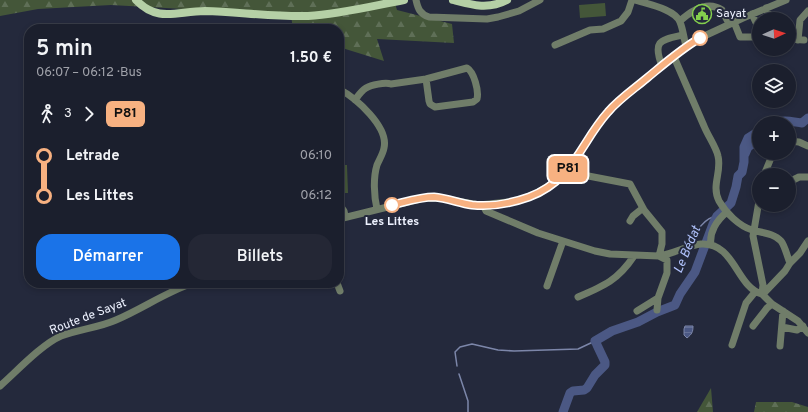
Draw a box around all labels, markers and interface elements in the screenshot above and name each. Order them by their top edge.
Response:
public building icon: Sayat [691,3,713,25]
place label: Sayat [716,6,746,22]
north arrow [752,12,796,56]
map controls [752,12,796,212]
unlabelled marker [692,30,708,46]
text: 5 min [36,36,93,63]
text: 1.50 € [290,49,332,68]
button: layers [752,64,796,108]
text: 06:07 – 06:12 · Bus [36,65,142,81]
icon: walk [36,103,58,125]
icon: forward [78,103,100,125]
text: P81 [114,105,137,122]
text: 3 [64,106,72,122]
button: + [752,116,796,160]
text: Letrade [66,147,120,166]
text: 06:10 [300,148,332,164]
line badge: P81 [545,156,591,182]
text: P81 [556,160,580,177]
button: − [752,168,796,212]
text: Les Littes [66,187,134,206]
text: 06:12 [300,188,332,204]
marker: Les Littes [384,197,400,213]
place label: Les Littes [365,214,419,230]
water label: Le Bédat [671,223,706,276]
button: Démarrer [36,234,180,280]
button: Billets [188,234,332,280]
street label: Route de Sayat [47,295,129,339]

